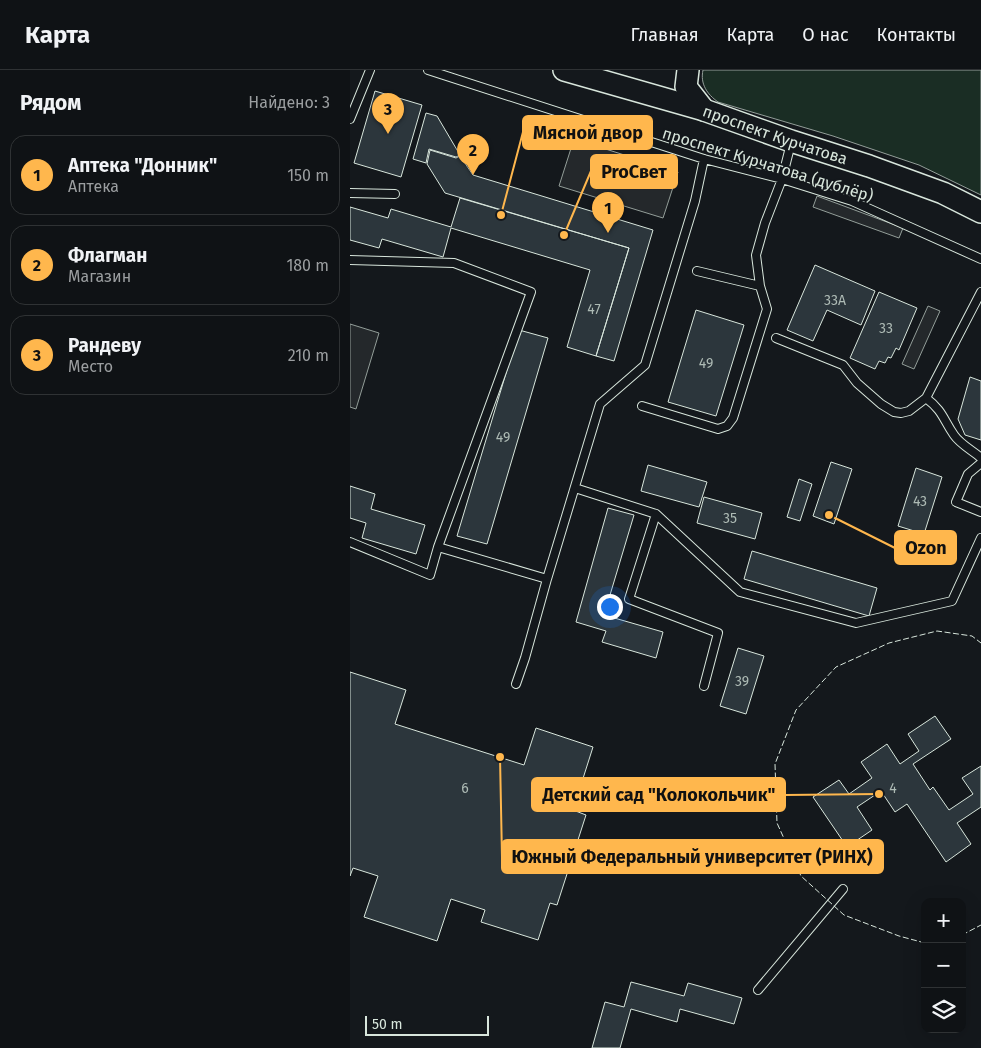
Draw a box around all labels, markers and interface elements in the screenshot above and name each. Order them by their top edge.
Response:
text: Карта [25,21,90,49]
text: Главная [631,24,699,46]
text: Карта [727,24,774,46]
text: О нас [802,24,849,46]
text: Контакты [877,24,956,46]
text: Рядом [20,90,81,116]
text: Найдено: 3 [248,93,330,112]
pin: 3 [372,93,404,134]
street label: проспект Курчатова [700,101,850,168]
callout: Мясной двор [523,116,652,149]
text: Мясной двор [533,122,643,144]
street label: проспект Курчатова (дублёр) [660,123,876,206]
pin: 2 [457,134,489,175]
text: Аптека "Донник" [68,154,217,177]
callout: ProСвет [591,155,677,188]
text: ProСвет [601,161,667,183]
text: 1 [33,166,41,185]
text: 150 m [287,166,329,185]
text: Аптека [68,177,119,196]
pin: 1 [592,192,624,233]
text: Флагман [68,244,147,267]
text: 2 [33,256,41,275]
text: 180 m [286,256,329,275]
text: Магазин [68,267,131,286]
house number: 33А [824,292,846,309]
house number: 47 [587,301,601,318]
house number: 33 [879,320,893,337]
text: Рандеву [68,334,141,357]
text: 3 [33,346,41,365]
text: 210 m [288,346,329,365]
house number: 49 [699,355,713,372]
text: Место [68,357,113,376]
house number: 49 [496,429,510,446]
house number: 43 [913,493,927,510]
house number: 35 [723,510,737,527]
callout: Ozon [895,531,956,564]
text: Ozon [905,537,947,559]
your location [597,594,623,620]
house number: 39 [735,673,749,690]
callout: Детский сад "Колокольчик" [532,778,785,811]
house number: 6 [461,780,469,797]
house number: 4 [889,780,897,797]
text: Детский сад "Колокольчик" [541,784,776,806]
callout: Южный Федеральный университет (РИНХ) [502,840,883,873]
text: Южный Федеральный университет (РИНХ) [511,846,873,868]
map controls [921,898,966,1033]
button: + [921,898,966,943]
button: − [921,943,966,988]
button: layers [921,988,966,1033]
scale bar [365,1013,489,1036]
text: 50 m [372,1016,403,1033]

